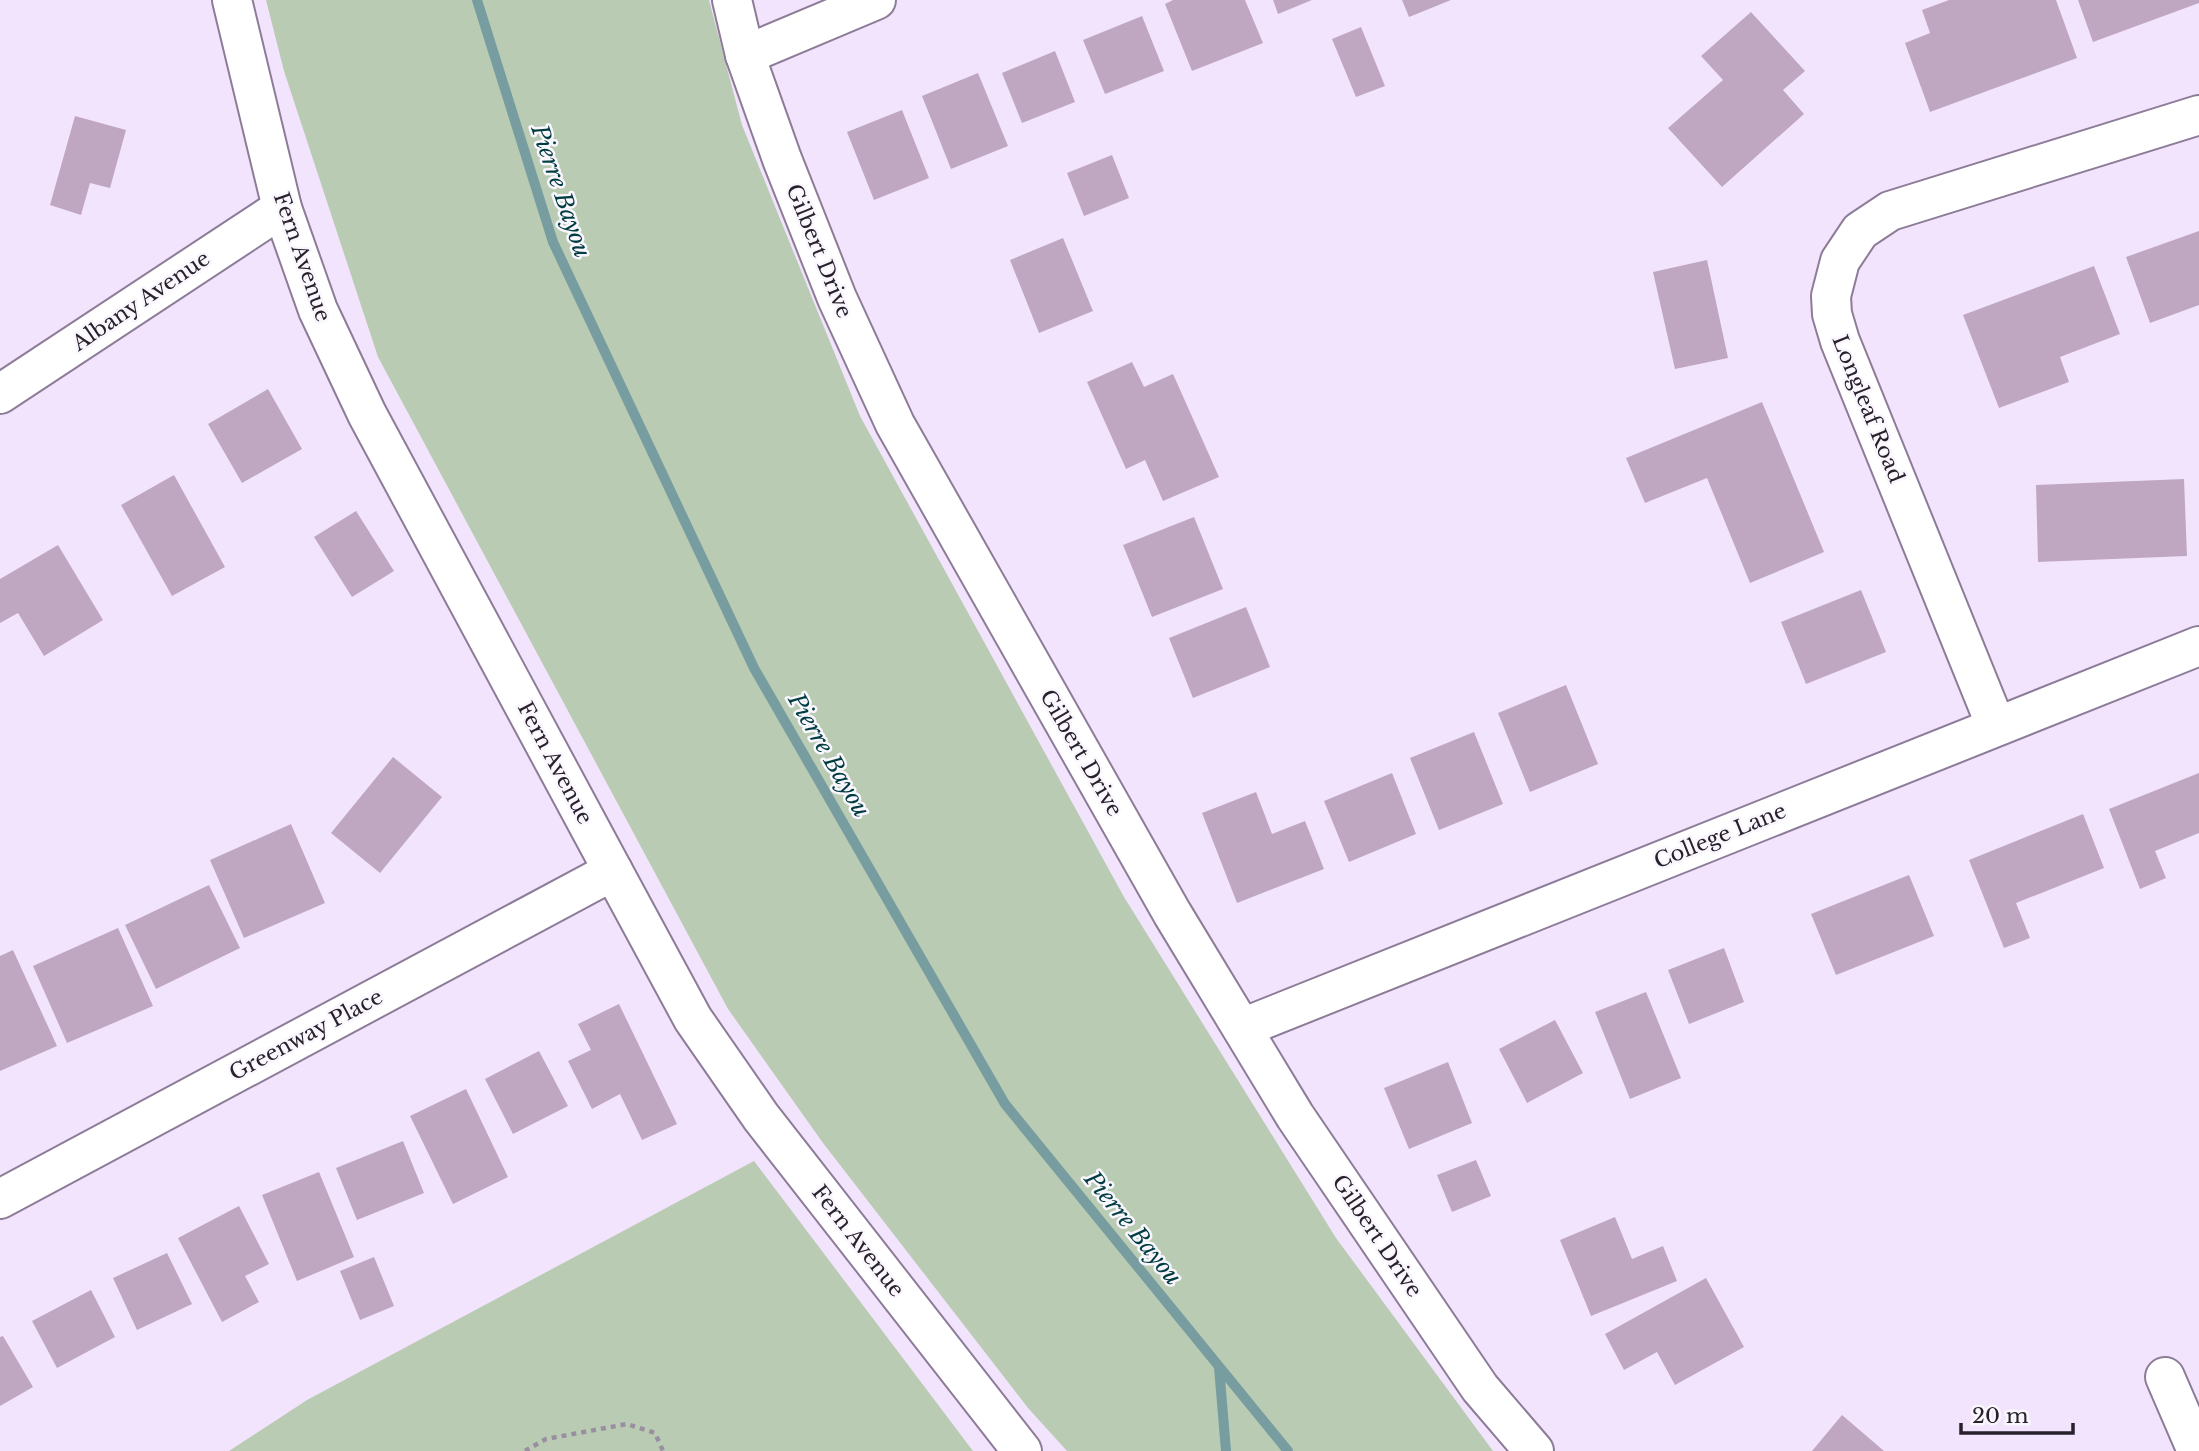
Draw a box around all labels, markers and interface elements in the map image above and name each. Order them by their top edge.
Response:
water label: Pierre Bayou [525,120,597,261]
street label: Gilbert Drive [780,180,858,322]
street label: Fern Avenue [268,189,336,325]
street label: Albany Avenue [66,245,215,357]
street label: Longleaf Road [1827,331,1909,487]
street label: Gilbert Drive [1034,685,1128,821]
water label: Pierre Bayou [782,687,876,822]
street label: Fern Avenue [512,697,598,829]
street label: College Lane [1650,798,1790,874]
street label: Greenway Place [225,984,387,1086]
water label: Pierre Bayou [1078,1165,1187,1291]
street label: Gilbert Drive [1327,1170,1427,1302]
street label: Fern Avenue [806,1180,910,1302]
scale bar [1961,1392,2073,1436]
text: 20 m [1972,1403,2029,1429]

